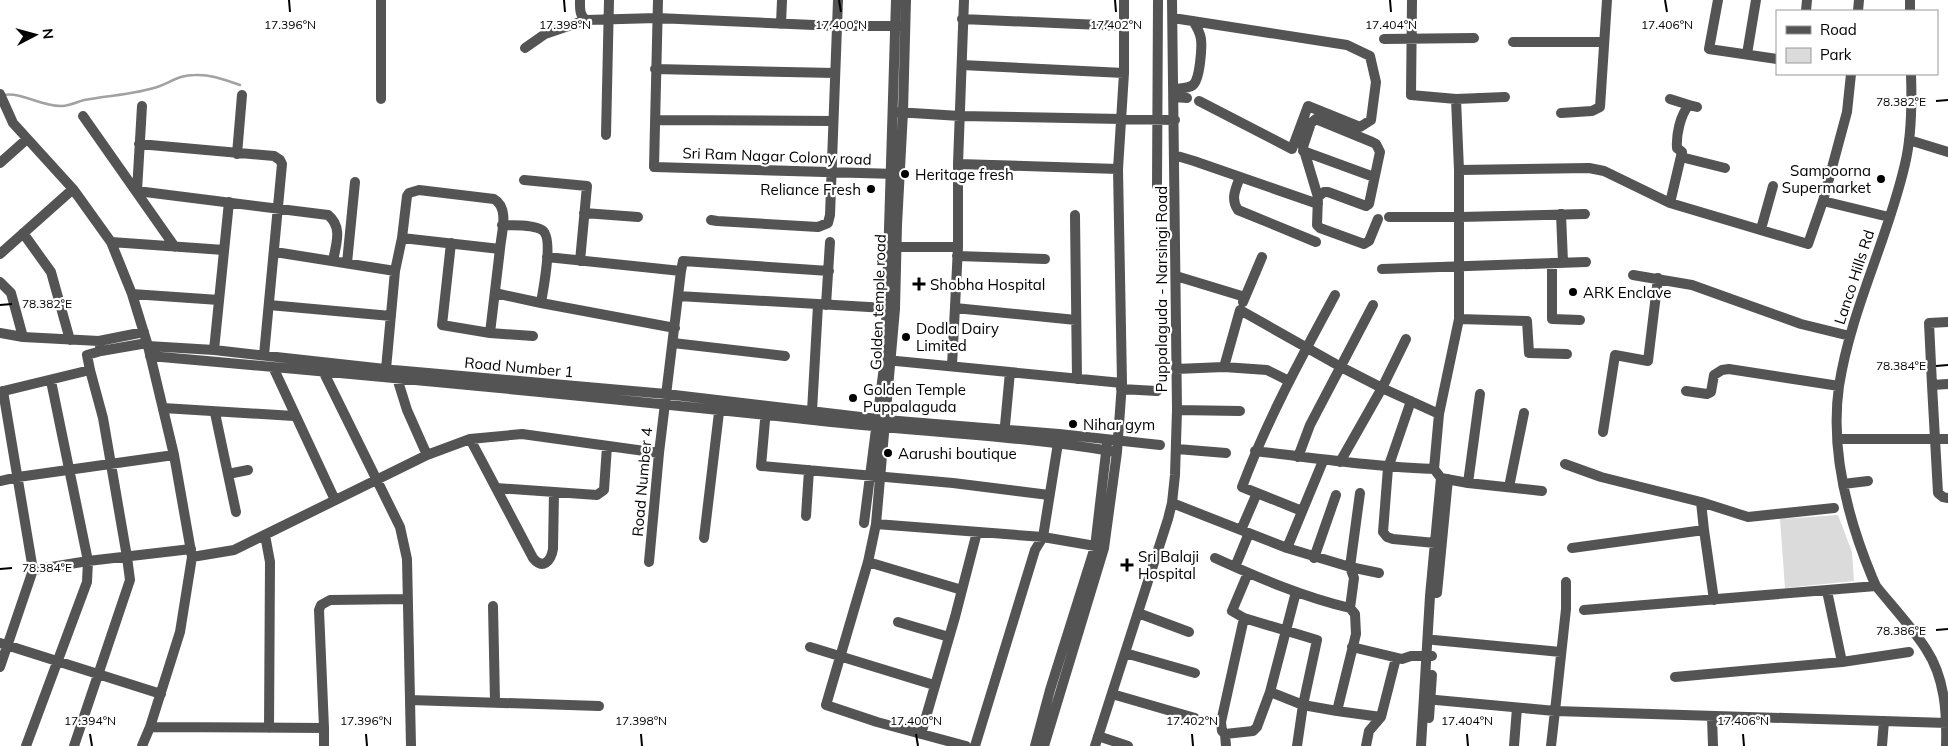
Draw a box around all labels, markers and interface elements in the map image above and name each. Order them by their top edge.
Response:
north arrow [10,10,60,60]
legend [1776,10,1938,75]
text: 17.396°N [264,17,316,32]
text: 17.398°N [539,17,591,32]
text: 17.400°N [815,17,867,32]
text: 17.402°N [1090,17,1142,32]
text: 17.404°N [1365,17,1417,32]
text: 17.406°N [1641,17,1693,32]
text: Road [1820,20,1857,39]
text: N [38,27,57,40]
text: Park [1820,45,1852,64]
text: 78.382°E [1876,94,1926,109]
street label: Sri Ram Nagar Colony road [682,143,872,169]
place label: Sampoorna Supermarket [1782,161,1871,197]
place label: Heritage fresh [915,165,1014,184]
marker: Heritage fresh [899,168,911,180]
marker: Sampoorna Supermarket [1875,173,1887,185]
place label: Reliance Fresh [760,180,861,199]
marker: Reliance Fresh [865,183,877,195]
street label: Puppalaguda - Narsingi Road [1152,186,1171,392]
street label: Lanco Hills Rd [1830,227,1878,327]
street label: Golden temple road [866,234,890,370]
place label: Shobha Hospital [930,275,1045,294]
marker: Shobha Hospital [912,277,926,291]
place label: ARK Enclave [1583,283,1671,302]
marker: ARK Enclave [1567,286,1579,298]
text: 78.382°E [22,296,72,311]
place label: Dodla Dairy Limited [916,319,999,355]
marker: Dodla Dairy Limited [900,331,912,343]
street label: Road Number 1 [464,353,574,381]
text: 78.384°E [1876,358,1926,373]
place label: Golden Temple Puppalaguda [863,380,966,416]
marker: Golden Temple Puppalaguda [847,392,859,404]
place label: Nihar gym [1083,415,1155,434]
marker: Nihar gym [1067,418,1079,430]
street label: Road Number 4 [628,427,656,537]
place label: Aarushi boutique [898,444,1017,463]
marker: Aarushi boutique [882,447,894,459]
place label: Sri Balaji Hospital [1138,547,1199,583]
marker: Sri Balaji Hospital [1120,558,1134,572]
text: 78.384°E [22,560,72,575]
text: 78.386°E [1876,623,1926,638]
text: 17.394°N [64,713,116,728]
text: 17.396°N [340,713,392,728]
text: 17.398°N [615,713,667,728]
text: 17.400°N [890,713,942,728]
text: 17.402°N [1166,713,1218,728]
text: 17.404°N [1441,713,1493,728]
text: 17.406°N [1717,713,1769,728]

